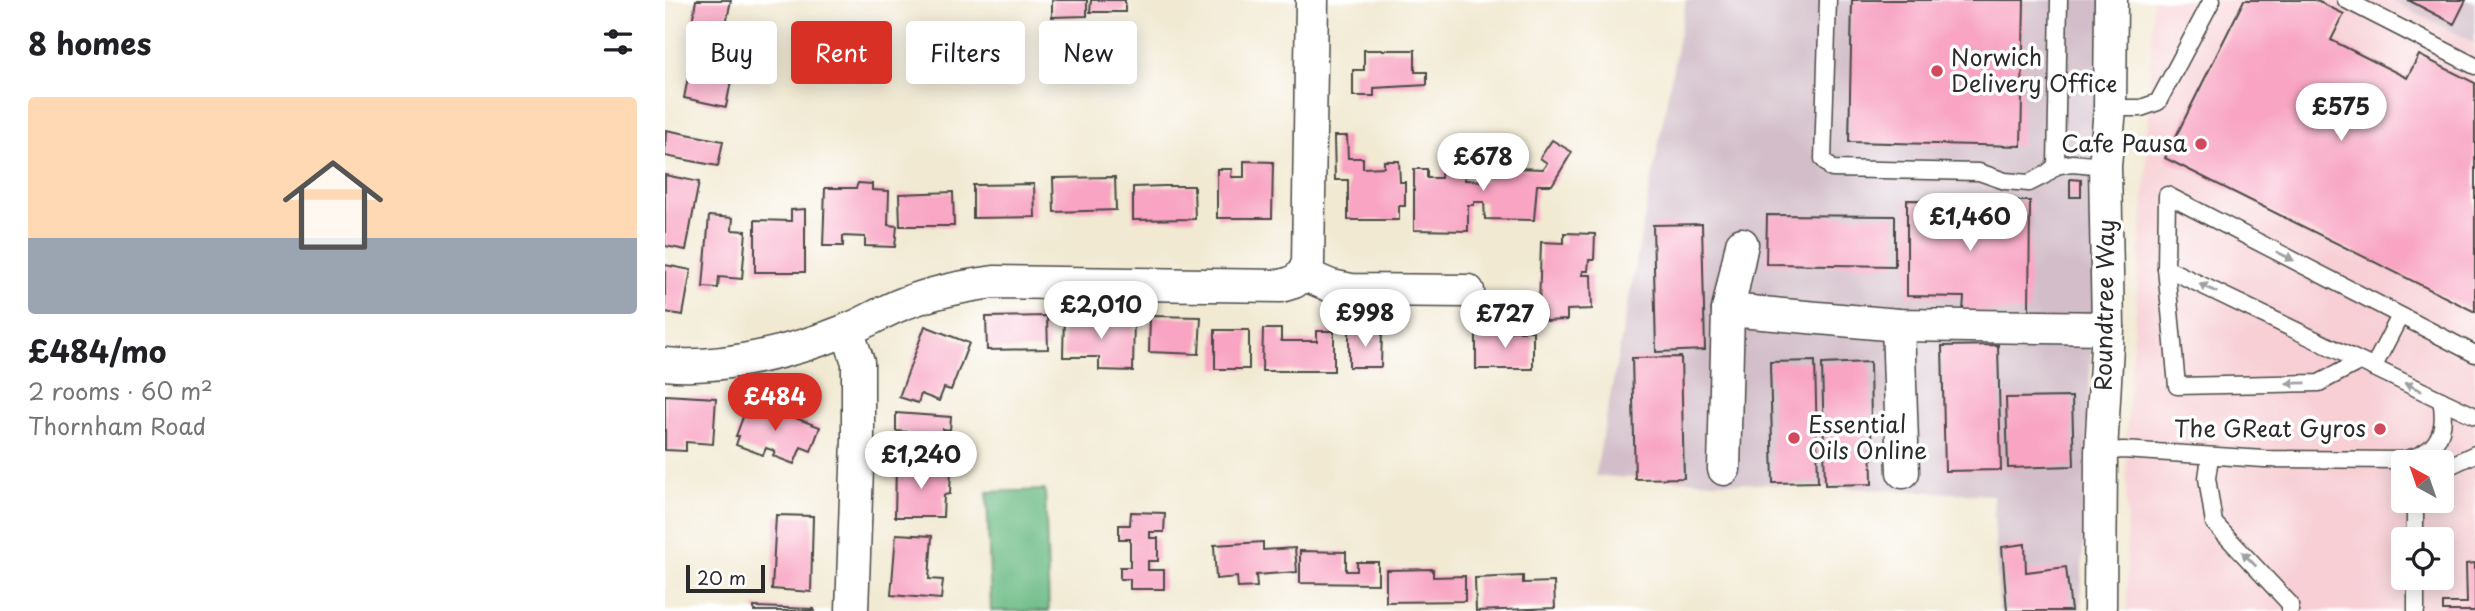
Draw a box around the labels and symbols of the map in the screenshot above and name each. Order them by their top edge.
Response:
place label: Norwich Delivery Office [1951,39,2118,100]
marker: Norwich Delivery Office [1929,63,1945,79]
pin: £575 [2300,83,2382,143]
place label: Cafe Pausa [2061,125,2188,160]
pin: £678 [1442,134,1524,193]
marker: Cafe Pausa [2193,136,2209,152]
pin: £1,460 [1913,194,2027,253]
street label: Roundtree Way [2085,219,2122,391]
one-way arrow [2275,251,2295,262]
pin: £2,010 [1044,282,1158,341]
one-way arrow [2198,283,2218,294]
pin: £998 [1324,290,1406,349]
pin: £727 [1464,290,1546,350]
pin: £484 [734,374,816,433]
one-way arrow [2285,378,2307,389]
one-way arrow [2403,381,2423,392]
place label: Essential Oils Online [1808,406,1927,467]
place label: The GReat Gyros [2174,410,2366,445]
marker: The GReat Gyros [2372,421,2388,437]
marker: Essential Oils Online [1786,430,1802,446]
pin: £1,240 [864,432,978,491]
north arrow [2391,450,2453,513]
one-way arrow [2241,551,2257,568]
scale bar [686,562,765,594]

